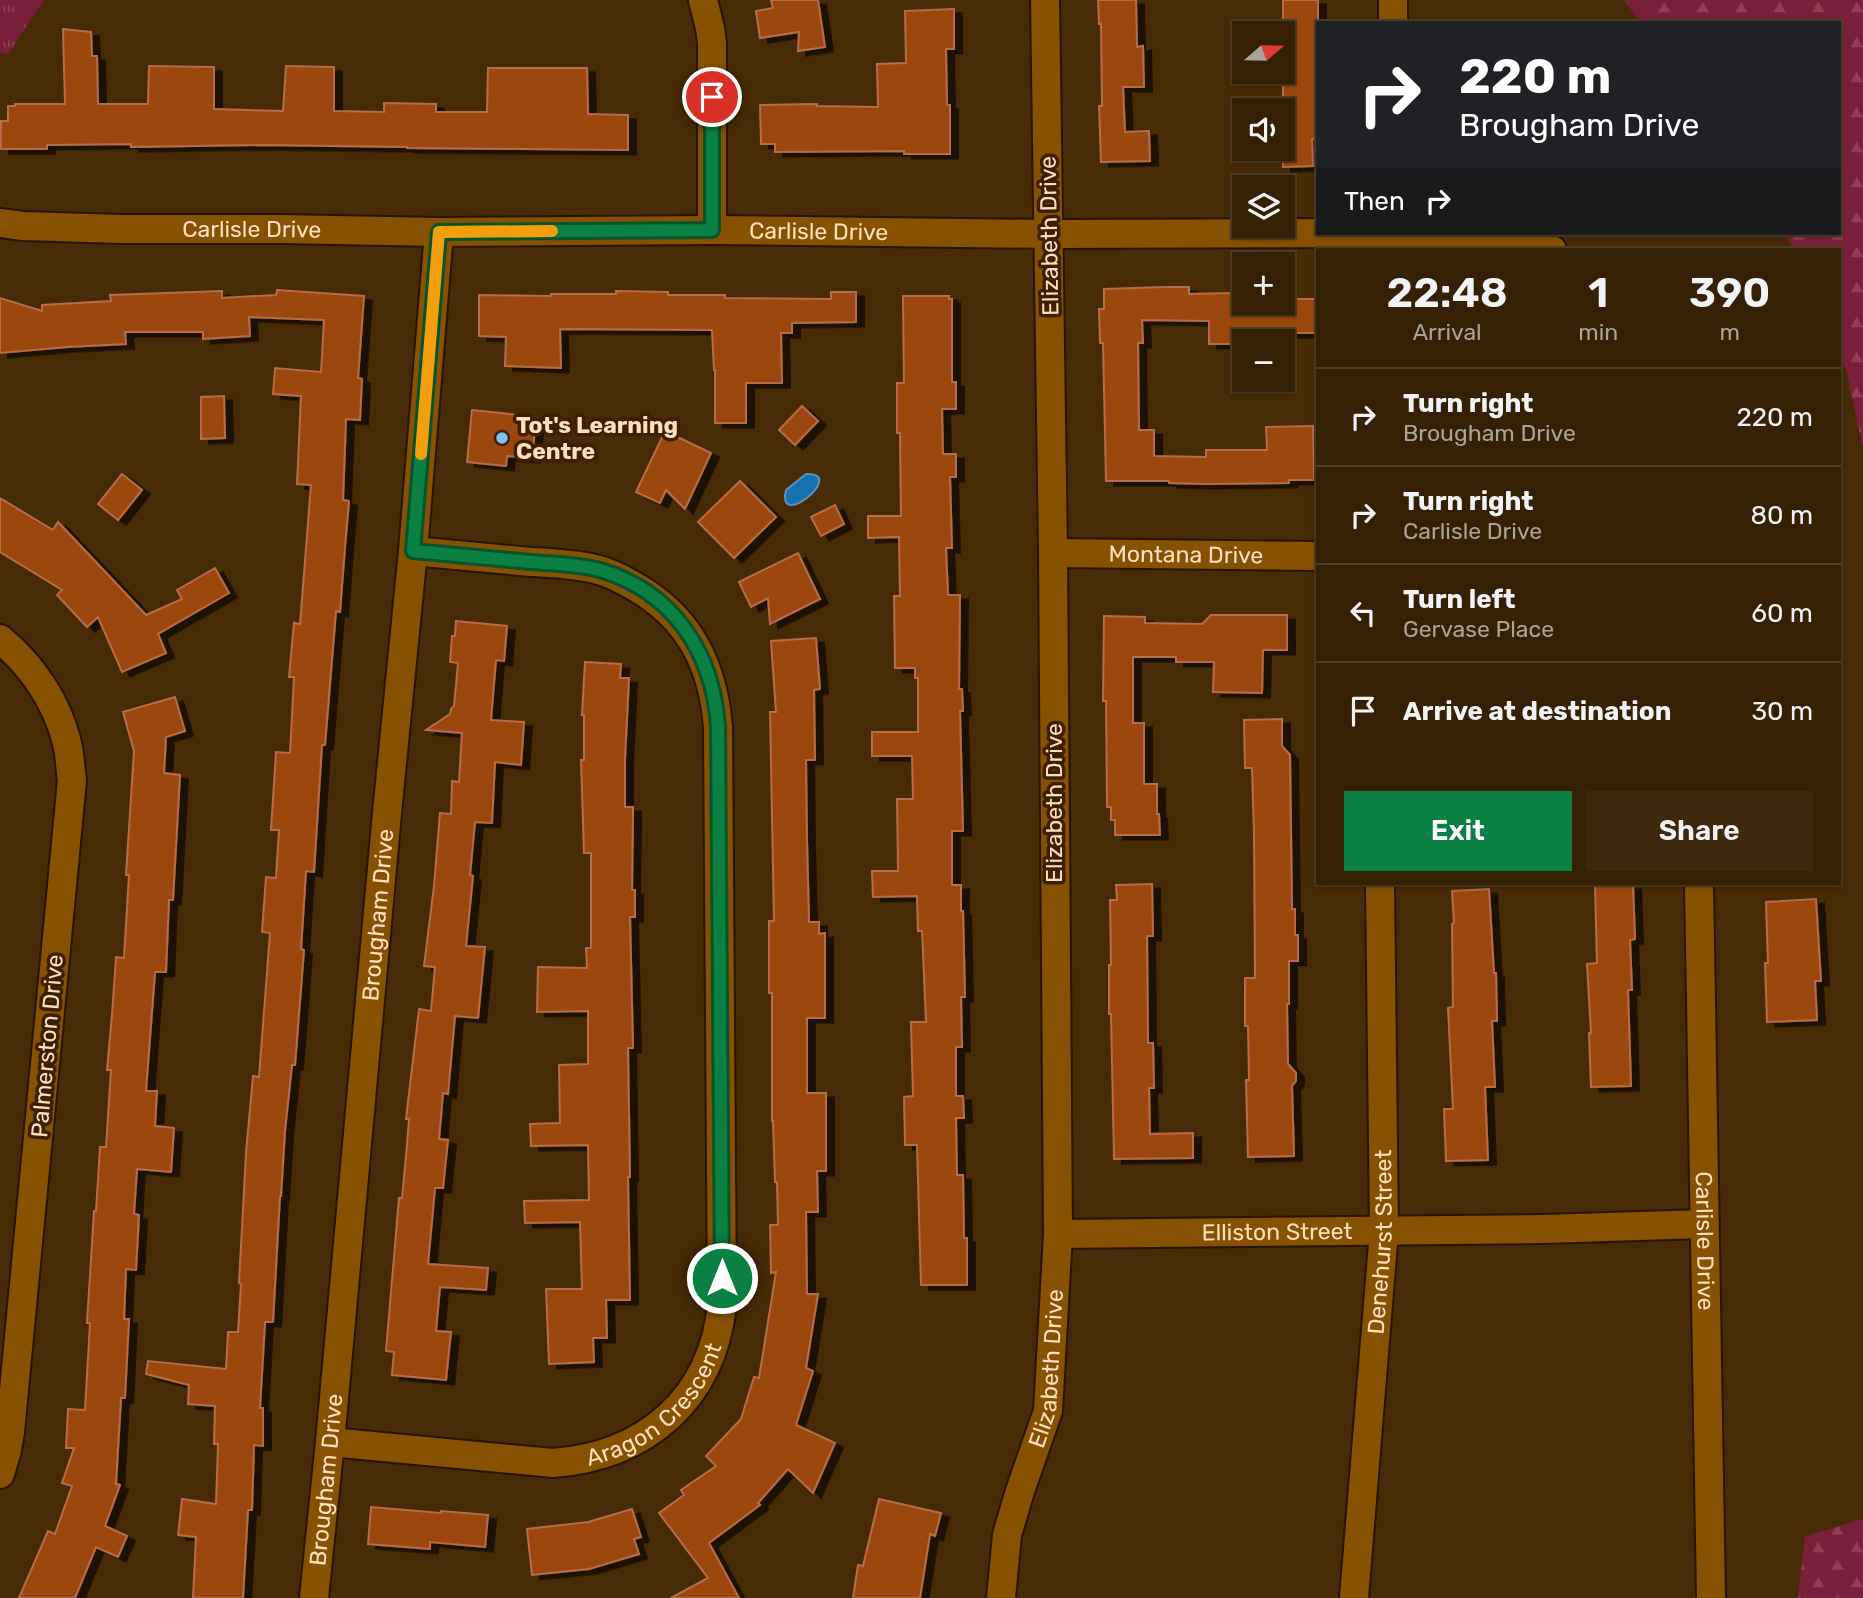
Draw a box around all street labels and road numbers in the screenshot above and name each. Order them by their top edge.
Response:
street label: Elizabeth Drive [1034,156,1064,316]
street label: Carlisle Drive [182,215,322,244]
street label: Carlisle Drive [749,216,888,246]
street label: Montana Drive [1109,540,1263,569]
street label: Elizabeth Drive [1040,723,1068,883]
street label: Brougham Drive [356,828,400,1002]
street label: Palmerston Drive [25,953,69,1139]
street label: Denehurst Street [1362,1150,1398,1336]
street label: Carlisle Drive [1690,1171,1720,1311]
street label: Elliston Street [1201,1217,1353,1247]
street label: Elizabeth Drive [1022,1288,1069,1451]
street label: Aragon Crescent [583,1339,728,1472]
street label: Brougham Drive [303,1392,348,1567]

